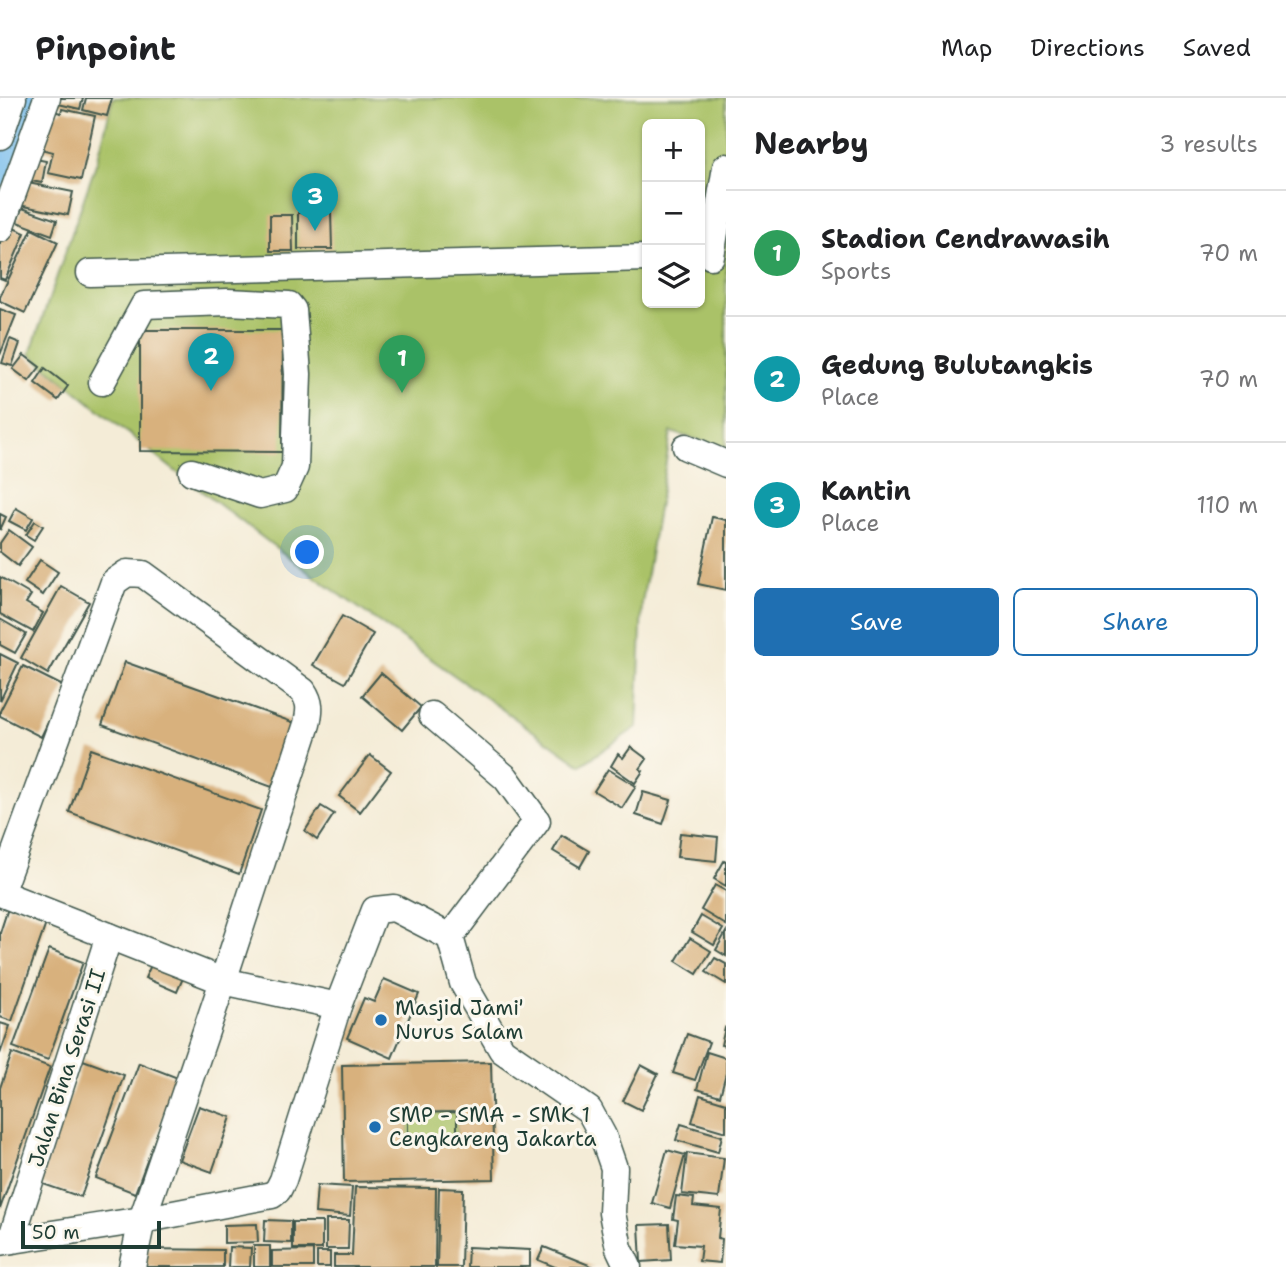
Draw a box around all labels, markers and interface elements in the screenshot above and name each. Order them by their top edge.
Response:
text: Pinpoint [35,26,176,71]
text: Map [941,32,992,64]
text: Directions [1030,32,1145,64]
text: Saved [1183,32,1251,64]
map controls [642,119,705,308]
button: + [642,119,705,182]
text: Nearby [754,123,869,164]
text: 3 results [1159,129,1258,159]
pin: 3 [292,173,338,231]
button: − [642,182,705,245]
text: Stadion Cendrawasih [821,221,1110,256]
text: 1 [772,238,782,268]
text: 70 m [1199,238,1258,268]
button: layers [642,245,705,308]
text: Sports [821,256,892,286]
pin: 2 [188,333,234,391]
pin: 1 [379,335,425,393]
text: Gedung Bulutangkis [821,347,1093,382]
text: 2 [769,364,785,394]
text: 70 m [1199,364,1258,394]
text: Place [821,382,880,412]
text: Kantin [821,473,911,508]
text: 3 [769,490,785,520]
text: 110 m [1196,490,1258,520]
text: Place [821,508,880,538]
your location [290,535,324,569]
button: Save [754,588,999,656]
button: Share [1013,588,1258,656]
street label: Jalan Bina Serasi II [22,965,112,1171]
place label: Masjid Jami' Nurus Salam [395,994,524,1046]
marker: Masjid Jami' Nurus Salam [373,1012,389,1028]
place label: SMP - SMA - SMK 1 Cengkareng Jakarta [389,1101,597,1153]
marker: SMP - SMA - SMK 1 Cengkareng Jakarta [367,1119,383,1135]
scale bar [21,1218,161,1250]
text: 50 m [32,1220,80,1245]

